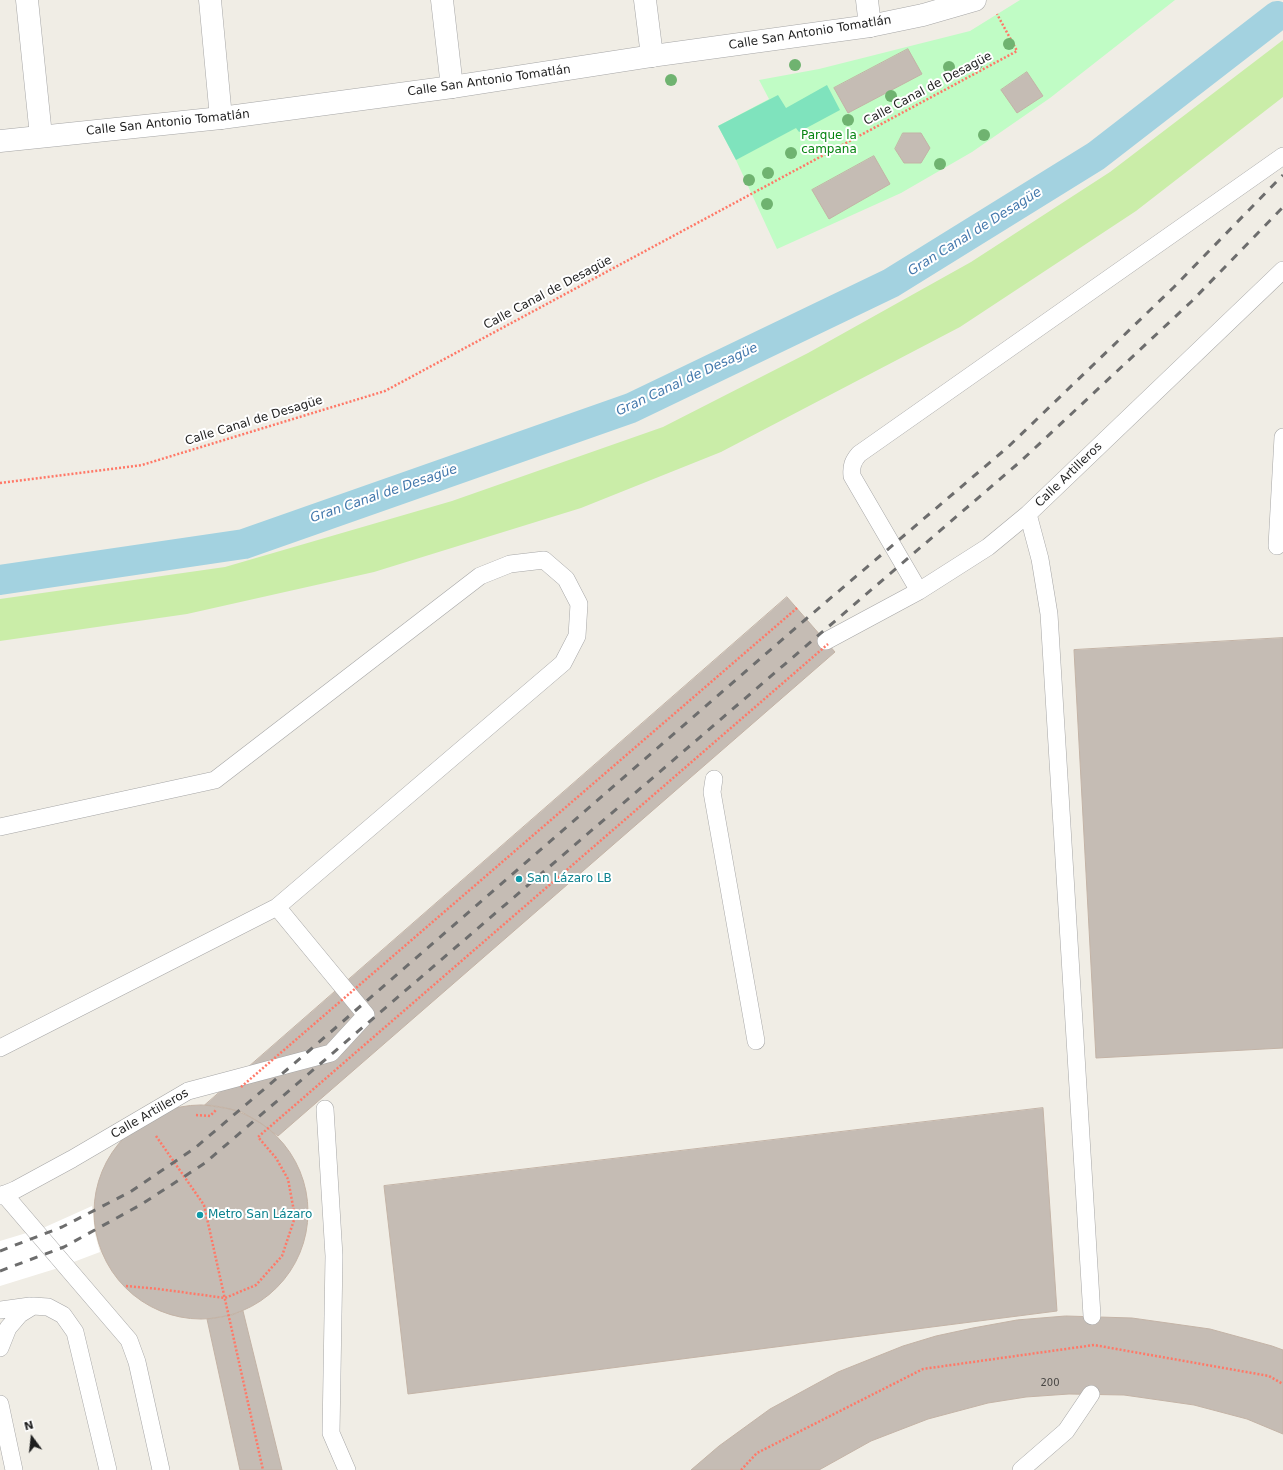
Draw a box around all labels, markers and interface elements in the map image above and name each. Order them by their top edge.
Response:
street label: Calle San Antonio Tomatlán [728,13,892,53]
street label: Calle Canal de Desagüe [861,49,995,129]
street label: Calle San Antonio Tomatlán [406,62,572,100]
street label: Calle San Antonio Tomatlán [85,107,251,139]
park label: Parque la campana [801,129,857,157]
water label: Gran Canal de Desagüe [905,184,1045,280]
street label: Calle Canal de Desagüe [481,253,615,333]
water label: Gran Canal de Desagüe [614,340,760,420]
street label: Calle Canal de Desagüe [183,393,325,449]
street label: Calle Artilleros [1033,440,1105,510]
water label: Gran Canal de Desagüe [308,461,460,527]
place label: San Lázaro LB [527,872,612,886]
marker: San Lázaro LB [514,874,524,884]
street label: Calle Artilleros [109,1086,191,1142]
place label: Metro San Lázaro [208,1208,312,1222]
marker: Metro San Lázaro [195,1210,205,1220]
house number: 200 [1040,1377,1060,1389]
north arrow [12,1418,52,1458]
text: N [23,1418,35,1433]

